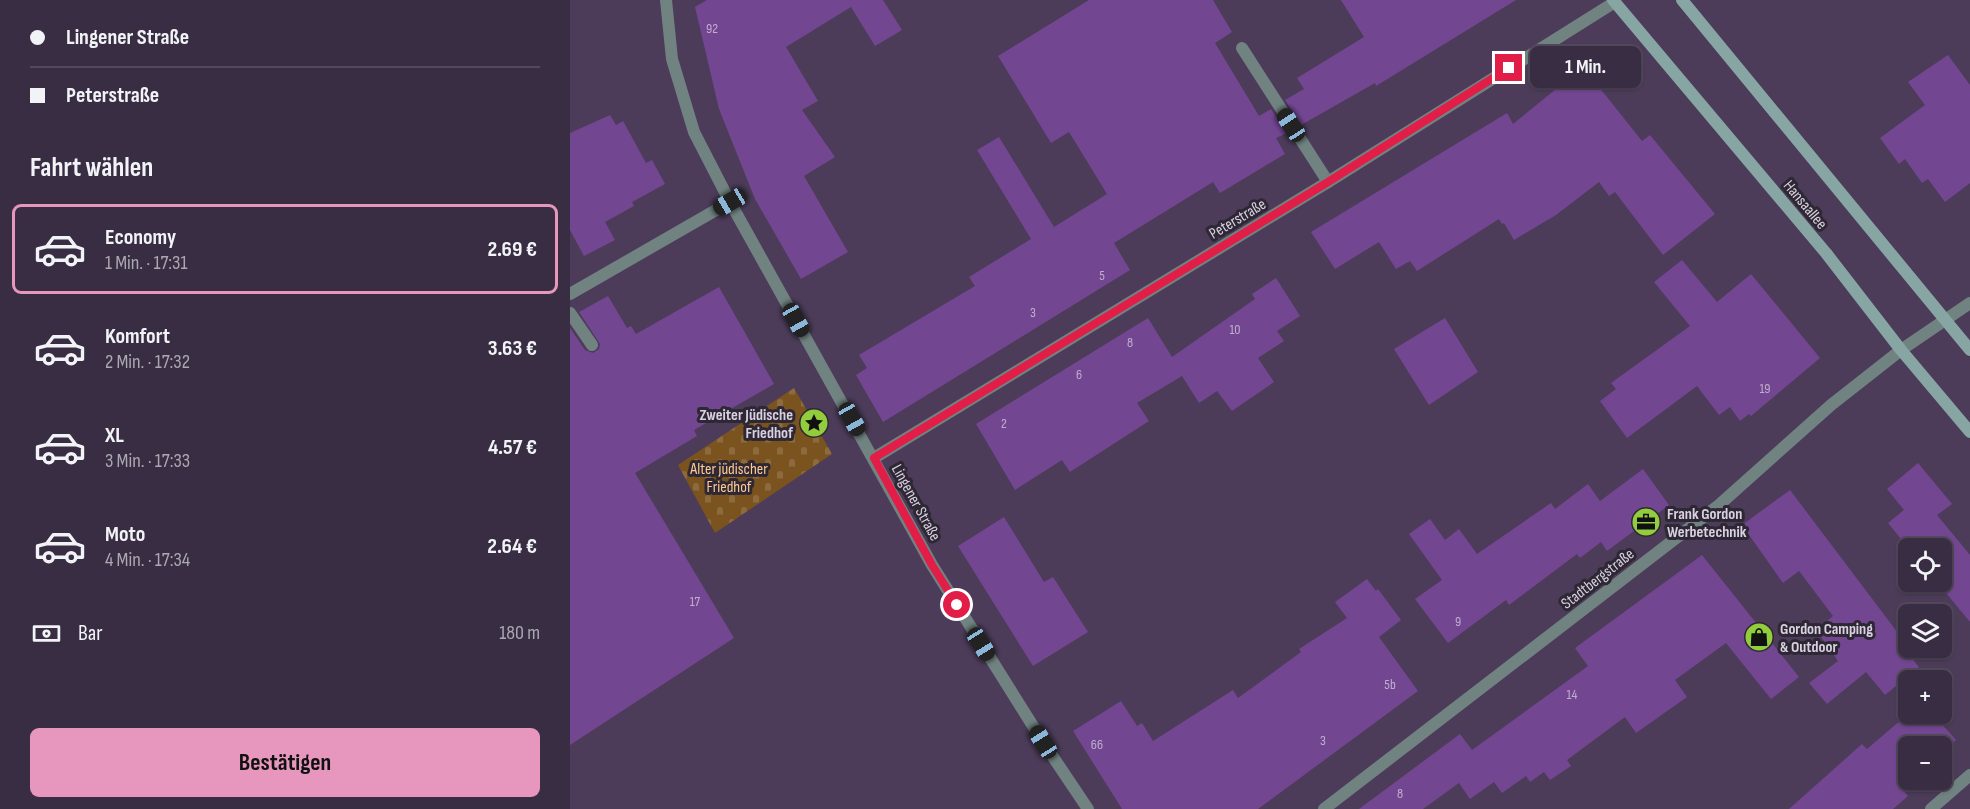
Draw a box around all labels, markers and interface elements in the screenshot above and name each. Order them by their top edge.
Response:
house number: 92 [706,20,718,37]
text: Lingener Straße [66,24,189,51]
callout: 1 Min. [1530,47,1641,89]
route end [1495,54,1522,81]
text: 1 Min. [1565,55,1606,79]
text: Peterstraße [66,82,159,109]
car [1274,105,1308,145]
text: Fahrt wählen [30,152,153,184]
street label: Hansaallee [1779,177,1831,233]
car [710,185,750,219]
street label: Peterstraße [1206,195,1270,244]
icon: car [33,222,87,276]
text: Economy [105,224,176,251]
text: 2.69 € [487,236,537,263]
text: 1 Min. · 17:31 [105,251,187,275]
house number: 5 [1099,267,1105,284]
car [779,300,813,340]
house number: 3 [1030,304,1036,321]
icon: car [33,321,87,375]
house number: 10 [1229,321,1241,338]
text: Komfort [105,323,170,350]
house number: 8 [1127,334,1133,351]
text: 3.63 € [488,335,537,362]
text: 2 Min. · 17:32 [105,350,190,374]
house number: 6 [1076,366,1082,383]
house number: 19 [1759,380,1771,397]
car [835,399,869,439]
place label: Zweiter Jüdische Friedhof [699,406,794,443]
place icon: Zweiter Jüdische Friedhof [798,407,830,439]
house number: 2 [1001,415,1007,432]
icon: car [33,420,87,474]
text: XL [105,422,124,449]
text: 4.57 € [488,434,537,461]
text: 3 Min. · 17:33 [105,449,190,473]
park label: Alter jüdischer Friedhof [689,460,768,497]
street label: Lingener Straße [887,461,944,544]
place label: Frank Gordon Werbetechnik [1667,505,1747,542]
office icon: Frank Gordon Werbetechnik [1630,506,1662,538]
icon: car [33,519,87,573]
text: Moto [105,521,145,548]
text: 2.64 € [487,533,537,560]
map controls [1898,538,1952,790]
button: locate [1898,538,1952,592]
street label: Stadtbergstraße [1558,545,1638,614]
text: 4 Min. · 17:34 [105,548,190,572]
route start [943,591,970,618]
house number: 17 [690,593,701,610]
button: layers [1898,604,1952,658]
house number: 9 [1455,613,1461,630]
icon: cash [30,617,63,650]
text: Bar [78,620,103,647]
place label: Gordon Camping & Outdoor [1780,620,1873,657]
text: 180 m [499,621,540,645]
shop icon: Gordon Camping & Outdoor [1743,621,1775,653]
car [964,624,998,664]
button: + [1898,670,1952,724]
house number: 5b [1384,676,1396,693]
house number: 14 [1567,686,1578,703]
car [1026,722,1060,762]
button: Bestätigen [30,728,540,797]
house number: 3 [1320,732,1326,749]
house number: 66 [1091,736,1103,753]
button: − [1898,736,1952,790]
house number: 8 [1397,785,1403,802]

